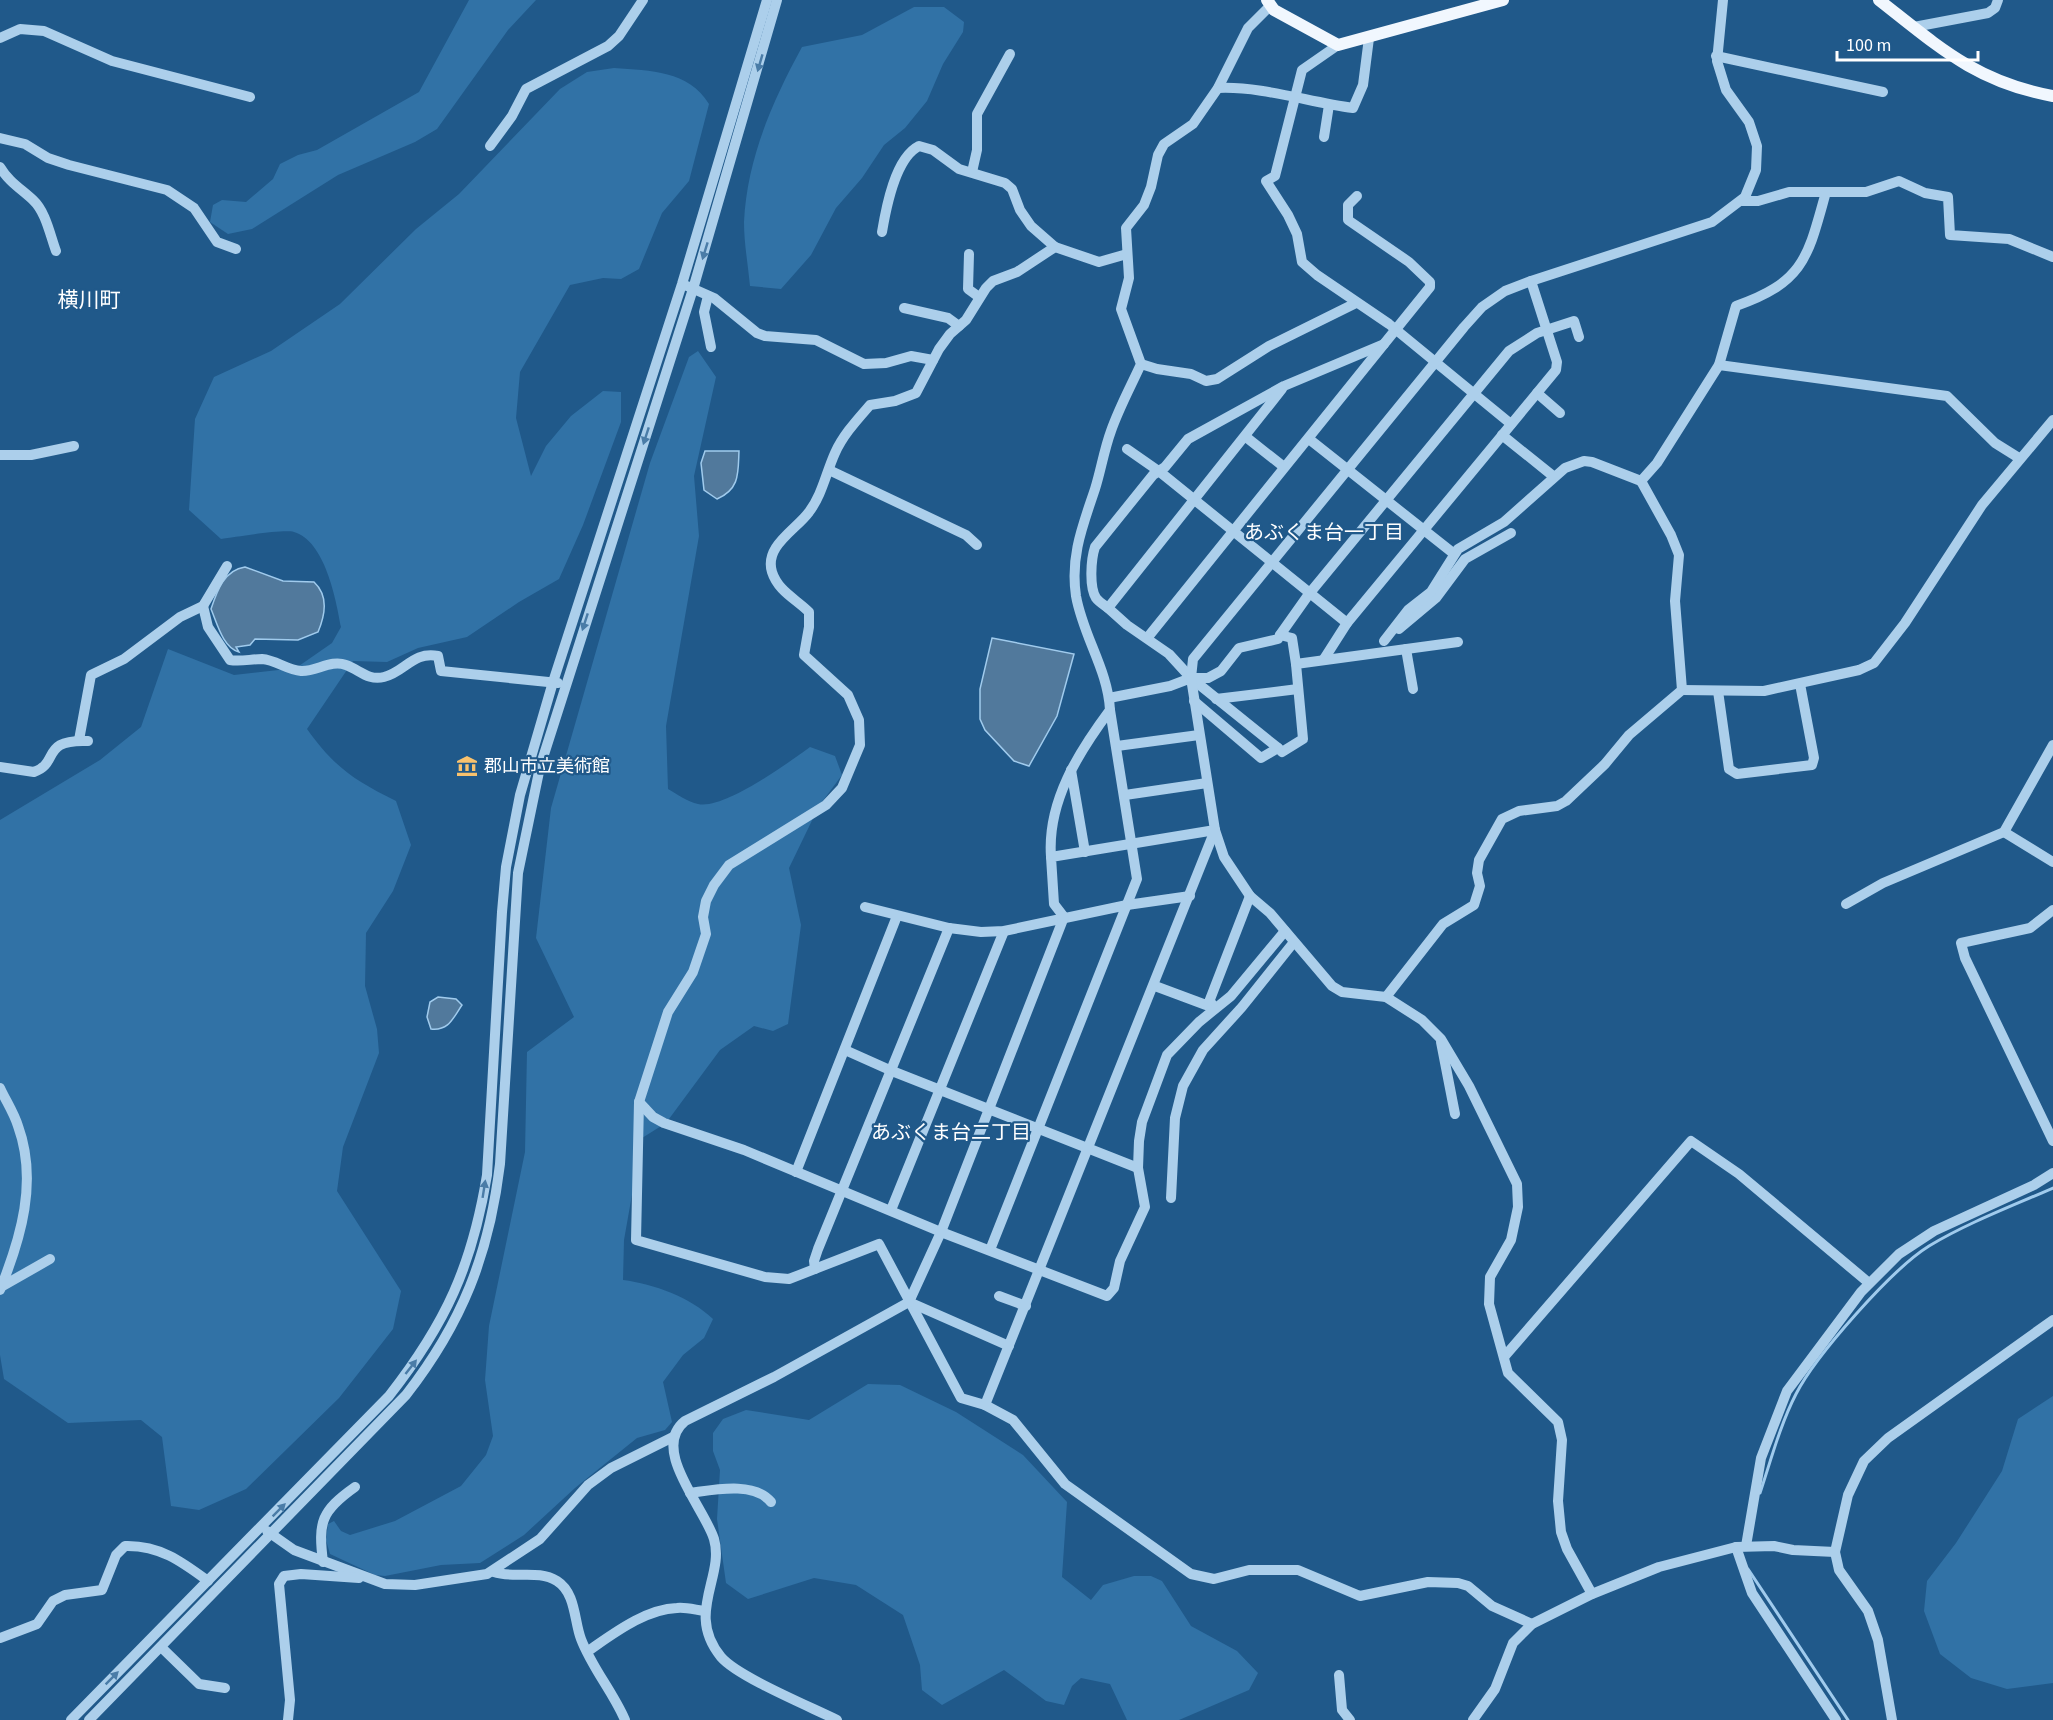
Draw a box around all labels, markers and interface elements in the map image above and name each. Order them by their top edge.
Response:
scale bar [1837,24,1978,62]
text: 100 m [1846,33,1891,58]
one-way arrow [754,54,764,72]
one-way arrow [700,242,709,260]
district label: 横川町 [58,285,121,315]
one-way arrow [640,427,650,445]
district label: あぶくま台一丁目 [1244,519,1404,547]
one-way arrow [580,613,589,631]
museum icon: 郡山市立美術館 [455,754,479,778]
place label: 郡山市立美術館 [484,754,610,779]
district label: あぶくま台二丁目 [871,1119,1031,1147]
one-way arrow [480,1179,489,1198]
one-way arrow [405,1360,417,1375]
one-way arrow [271,1504,285,1518]
one-way arrow [104,1672,118,1686]

